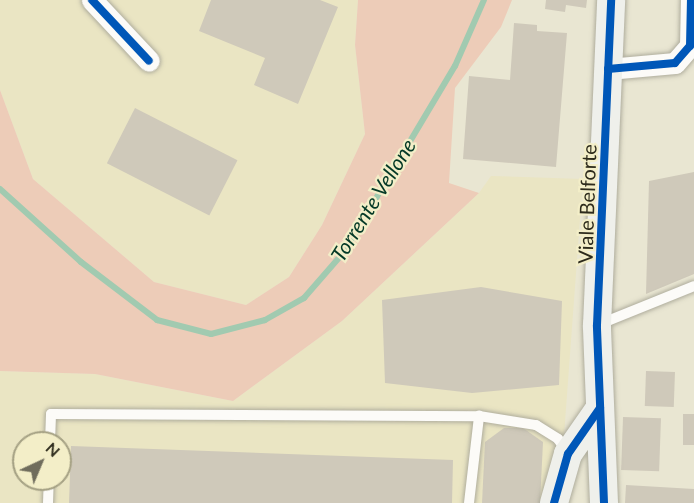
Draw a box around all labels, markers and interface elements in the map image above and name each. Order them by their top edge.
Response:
water label: Torrente Vellone [325,134,421,266]
street label: Viale Belforte [573,144,601,264]
north arrow [12,431,72,491]
text: N [42,438,64,460]

